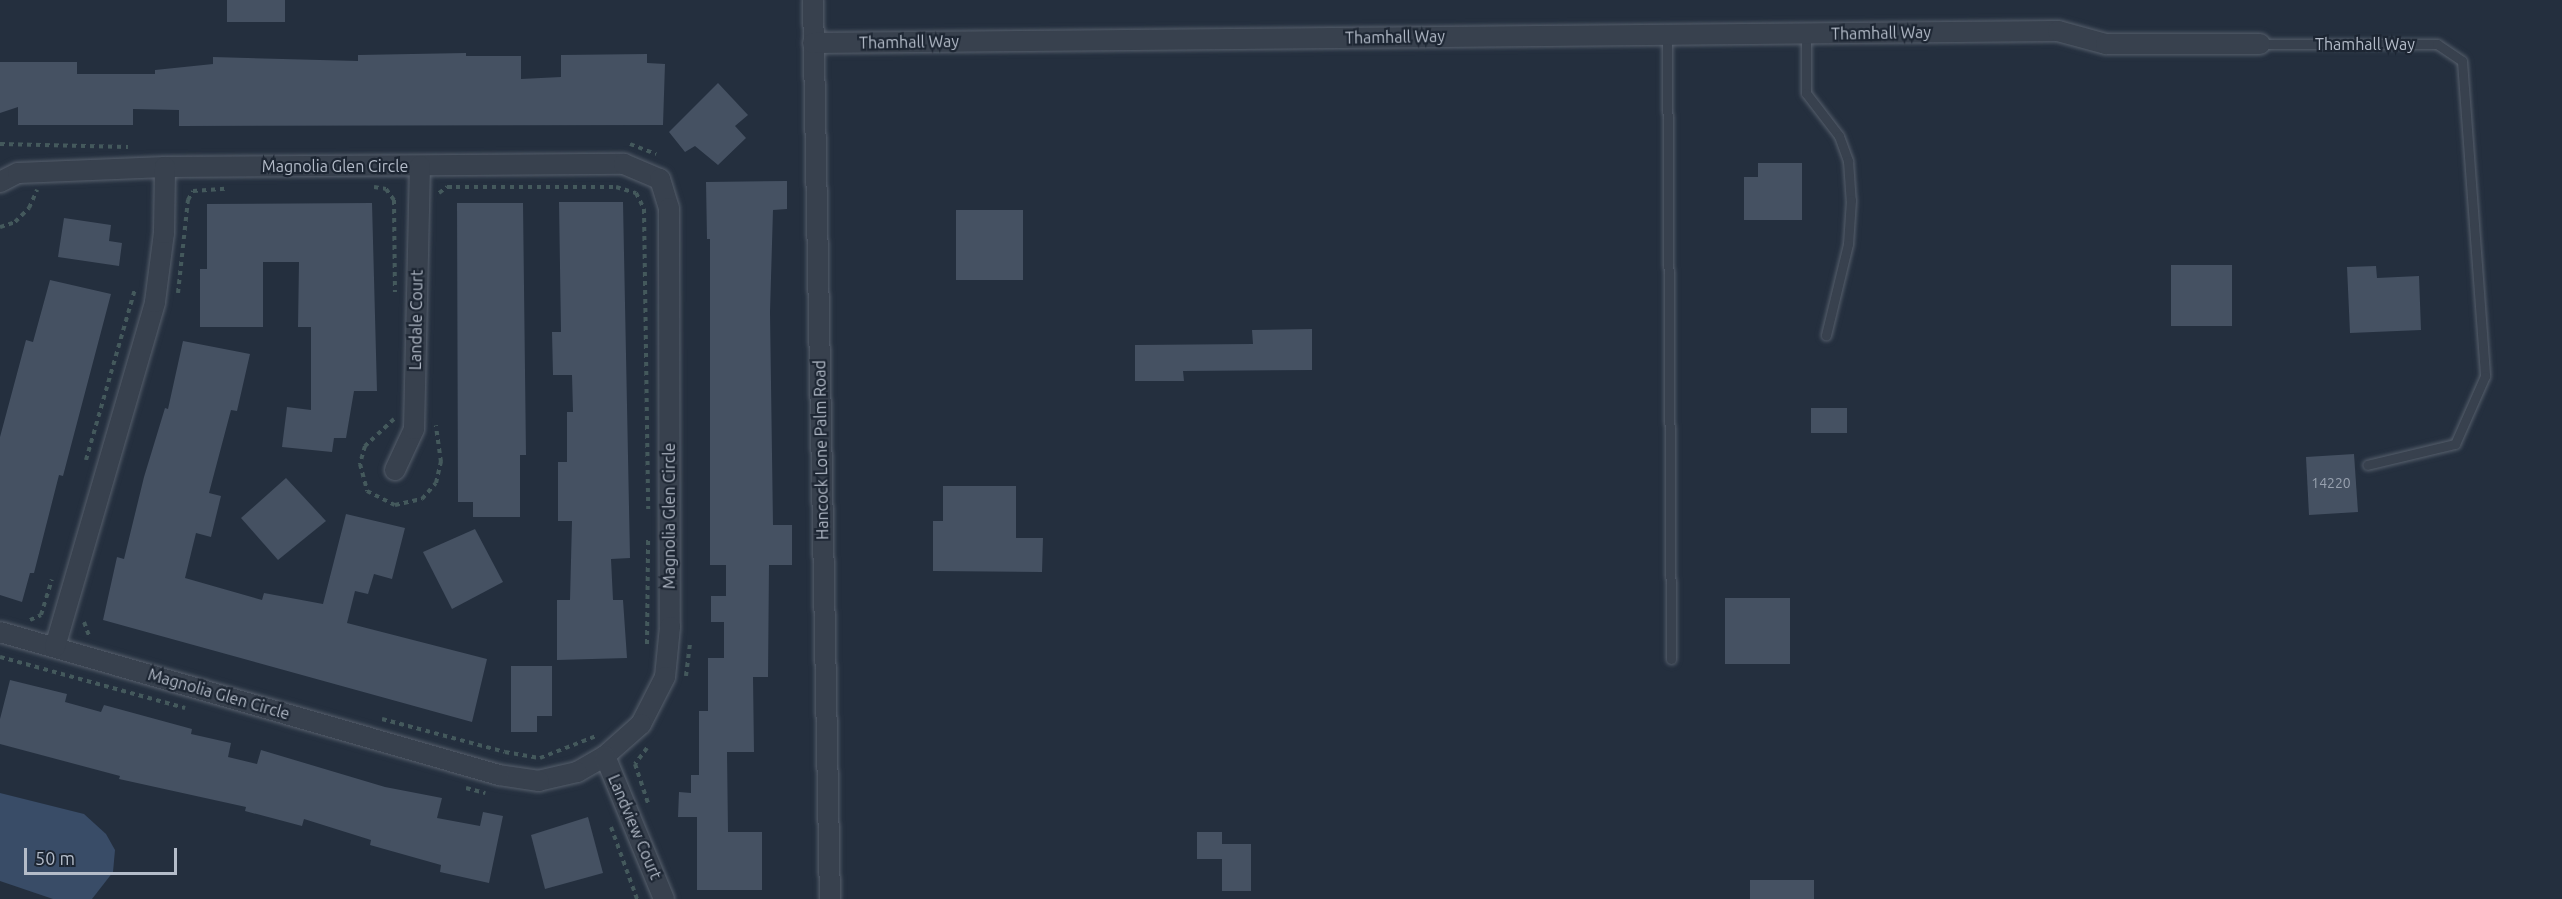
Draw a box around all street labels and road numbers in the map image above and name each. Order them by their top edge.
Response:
street label: Thamhall Way [1831,23,1931,43]
street label: Thamhall Way [1345,27,1445,47]
street label: Thamhall Way [859,32,959,52]
street label: Thamhall Way [2315,34,2415,54]
street label: Magnolia Glen Circle [262,156,408,176]
street label: Landale Court [406,270,426,370]
street label: Hancock Lone Palm Road [810,360,832,540]
street label: Magnolia Glen Circle [659,443,679,589]
street label: Magnolia Glen Circle [146,665,292,723]
street label: Landview Court [604,772,666,882]

